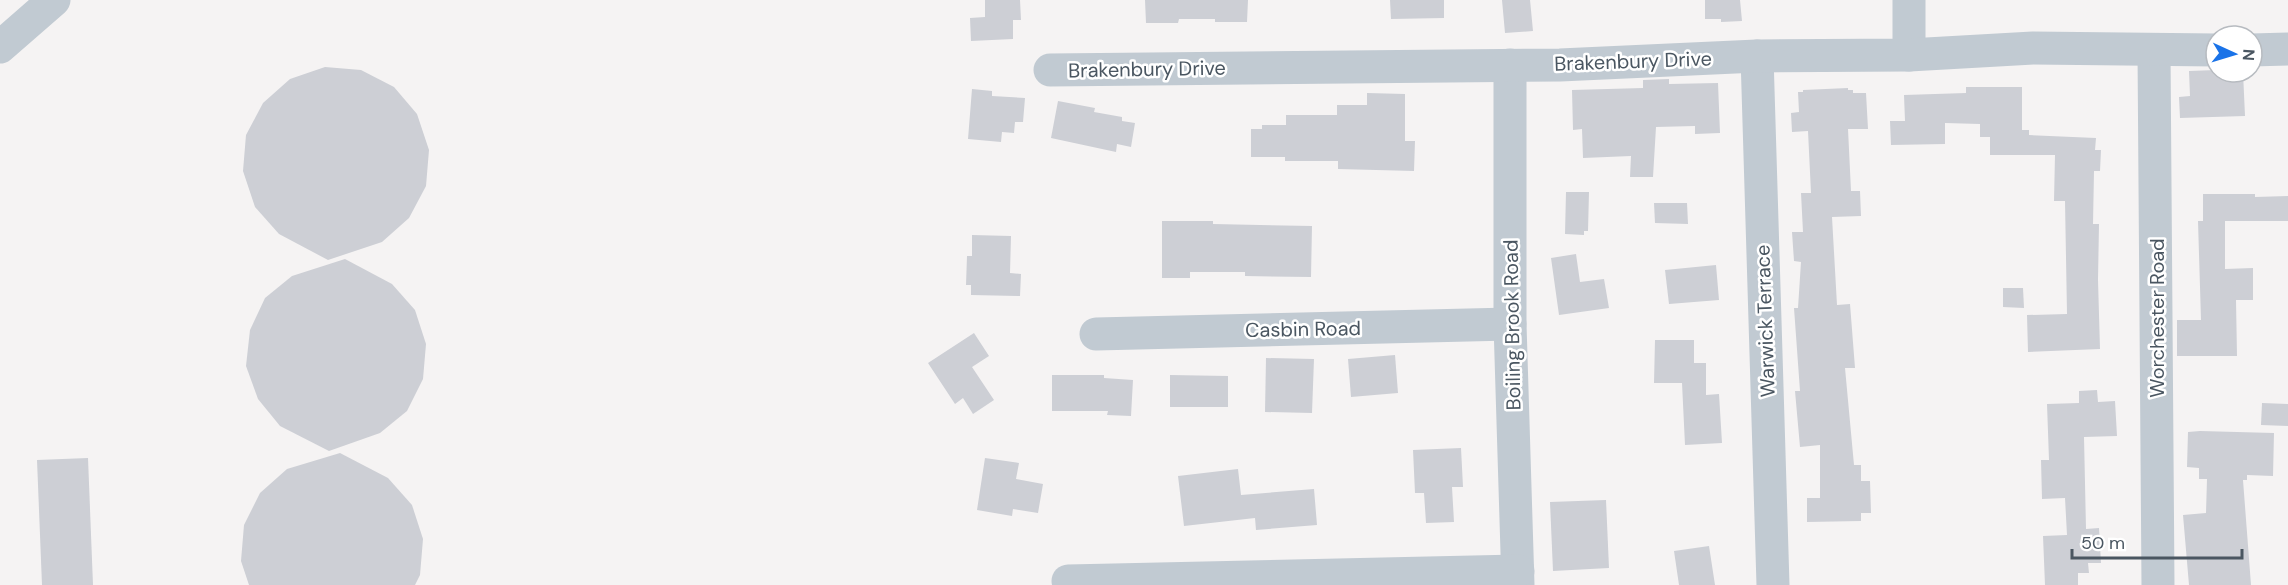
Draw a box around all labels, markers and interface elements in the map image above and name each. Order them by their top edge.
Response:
north arrow [2204,24,2264,84]
street label: Brakenbury Drive [1554,45,1712,77]
text: N [2238,48,2259,62]
street label: Brakenbury Drive [1068,55,1226,83]
street label: Worchester Road [2144,238,2170,398]
street label: Boiling Brook Road [1498,239,1526,411]
street label: Warwick Terrace [1749,244,1781,398]
street label: Casbin Road [1245,315,1361,343]
scale bar [2072,522,2242,560]
text: 50 m [2081,531,2125,555]

